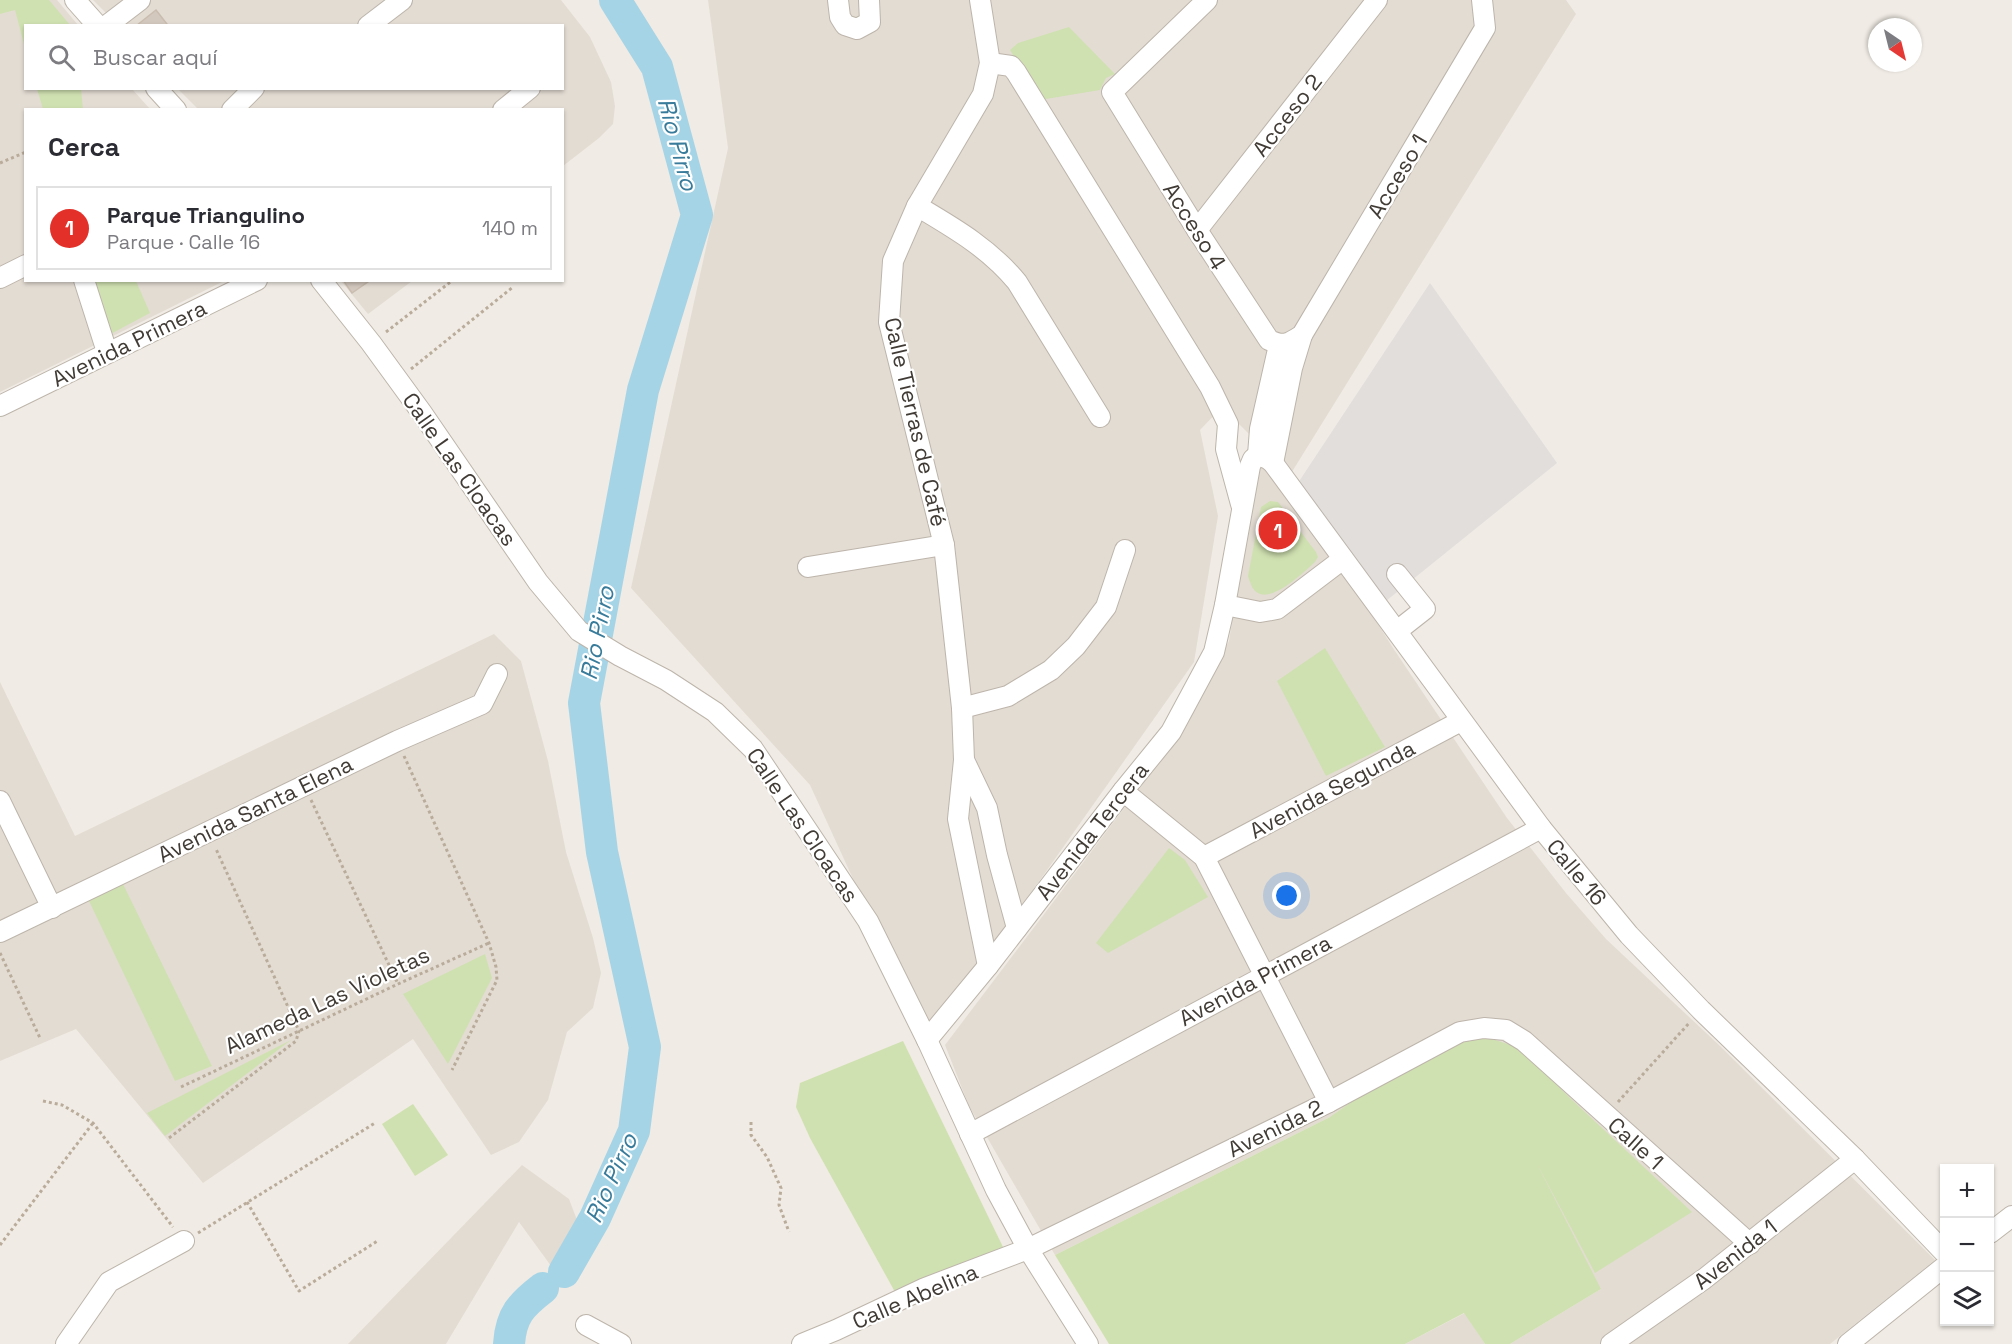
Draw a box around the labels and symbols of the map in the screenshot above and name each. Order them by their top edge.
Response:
north arrow [1868,18,1922,72]
street label: Acceso 2 [1246,68,1328,162]
water label: Rio Pirro [651,94,706,195]
street label: Acceso 1 [1361,129,1433,223]
street label: Acceso 4 [1157,177,1233,275]
street label: Avenida Primera [47,293,211,393]
street label: Calle Tierras de Café [878,315,954,529]
street label: Calle Las Cloacas [397,387,523,551]
pin: 1 [1258,508,1298,552]
water label: Rio Pirro [573,582,621,683]
street label: Avenida Segunda [1244,733,1420,844]
street label: Calle Las Cloacas [741,742,865,908]
street label: Avenida Santa Elena [153,749,358,868]
street label: Avenida Tercera [1030,756,1155,905]
street label: Calle 16 [1541,833,1613,911]
your location [1272,881,1301,910]
street label: Avenida Primera [1174,928,1336,1032]
street label: Alameda Las Violetas [220,940,434,1060]
street label: Avenida 2 [1223,1093,1327,1163]
street label: Calle 1 [1602,1111,1670,1175]
water label: Rio Pirro [578,1127,645,1228]
street label: Avenida 1 [1688,1213,1782,1295]
street label: Calle Abelina [848,1257,982,1335]

